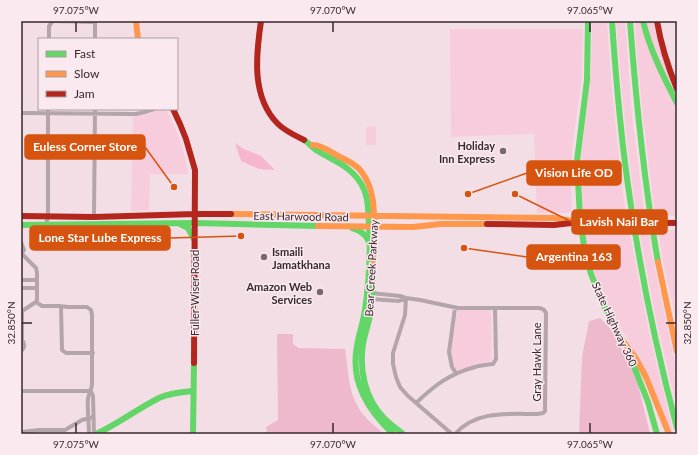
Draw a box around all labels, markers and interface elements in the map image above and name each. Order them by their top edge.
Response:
text: 97.075°W [53,4,100,16]
text: 97.070°W [310,4,357,16]
text: 97.065°W [567,4,614,16]
legend [38,38,178,110]
text: Fast [74,46,96,61]
text: Slow [74,66,100,81]
text: Jam [74,86,95,101]
callout: Euless Corner Store [25,135,145,159]
text: Euless Corner Store [33,139,138,154]
place label: Holiday Inn Express [439,139,495,165]
marker: Holiday Inn Express [498,146,508,156]
callout: Vision Life OD [527,161,621,185]
text: Vision Life OD [534,165,613,180]
street label: East Harwood Road [253,209,349,223]
callout: Lavish Nail Bar [572,210,667,234]
text: Lavish Nail Bar [579,214,659,229]
street label: Bear Creek Parkway [362,219,380,317]
callout: Lone Star Lube Express [30,226,170,250]
text: Lone Star Lube Express [38,230,162,245]
place label: Ismaili Jamatkhana [272,245,330,271]
callout: Argentina 163 [527,245,620,269]
text: Argentina 163 [535,249,612,264]
street label: Fuller-Wiser Road [188,250,201,336]
marker: Ismaili Jamatkhana [259,252,269,262]
place label: Amazon Web Services [245,280,312,306]
street label: State Highway 360 [590,280,641,369]
marker: Amazon Web Services [315,287,325,297]
text: 32.850°N [5,301,17,345]
text: 32.850°N [681,301,693,345]
street label: Gray Hawk Lane [530,322,543,402]
text: 97.075°W [53,438,100,450]
text: 97.070°W [310,438,357,450]
text: 97.065°W [567,438,614,450]

